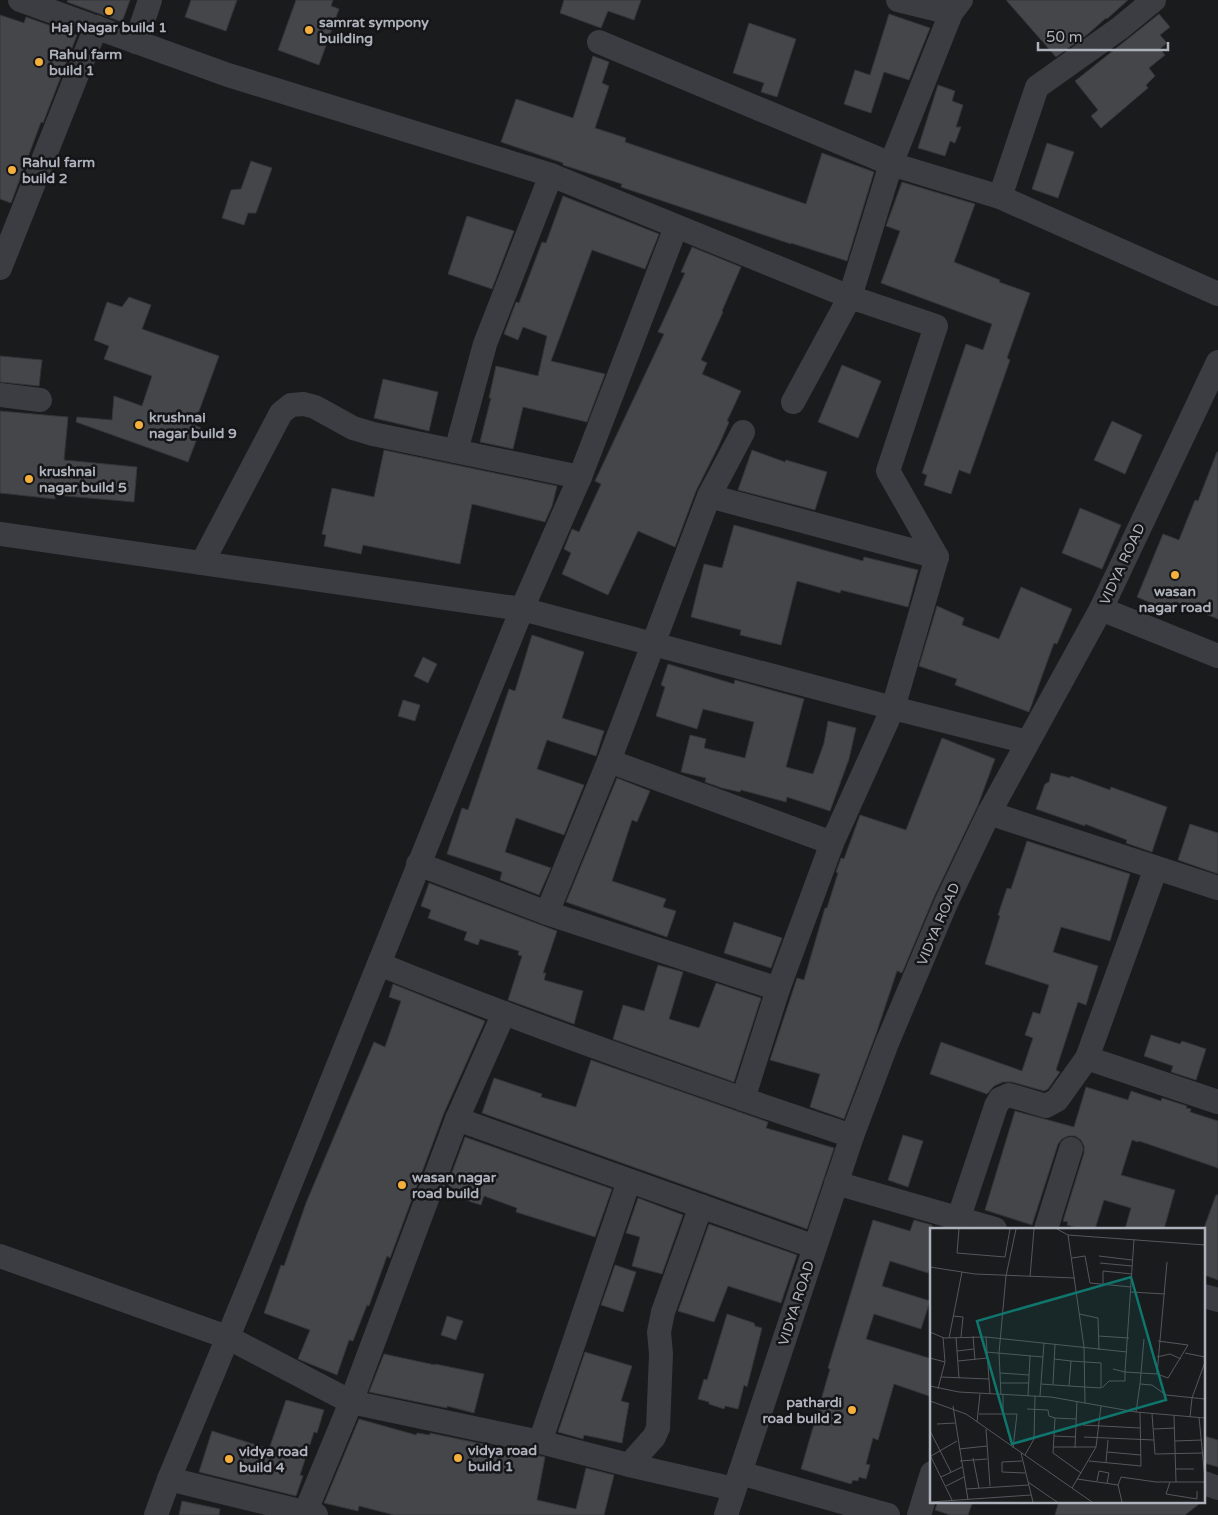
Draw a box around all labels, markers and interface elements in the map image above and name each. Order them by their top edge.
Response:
marker: Haj Nagar build 1 [103,5,115,17]
place label: samrat sympony building [319,14,429,47]
place label: Haj Nagar build 1 [51,19,167,36]
scale bar [1038,20,1168,52]
marker: samrat sympony building [303,24,315,36]
text: 50 m [1046,28,1083,46]
place label: Rahul farm build 1 [49,46,122,79]
marker: Rahul farm build 1 [33,56,45,68]
place label: Rahul farm build 2 [22,154,95,187]
marker: Rahul farm build 2 [6,164,18,176]
place label: krushnai nagar build 9 [149,409,237,442]
marker: krushnai nagar build 9 [133,419,145,431]
place label: krushnai nagar build 5 [39,463,127,496]
marker: krushnai nagar build 5 [23,473,35,485]
street label: VIDYA ROAD [1096,521,1149,608]
marker: wasan nagar road [1169,569,1181,581]
place label: wasan nagar road [1139,583,1211,616]
street label: VIDYA ROAD [913,880,963,968]
place label: wasan nagar road build [412,1169,497,1202]
marker: wasan nagar road build [396,1179,408,1191]
inset map [930,1228,1206,1502]
street label: VIDYA ROAD [775,1259,818,1348]
place label: pathardi road build 2 [762,1394,842,1427]
marker: pathardi road build 2 [846,1404,858,1416]
place label: vidya road build 1 [468,1442,537,1475]
place label: vidya road build 4 [239,1443,308,1476]
marker: vidya road build 1 [452,1452,464,1464]
marker: vidya road build 4 [223,1453,235,1465]

